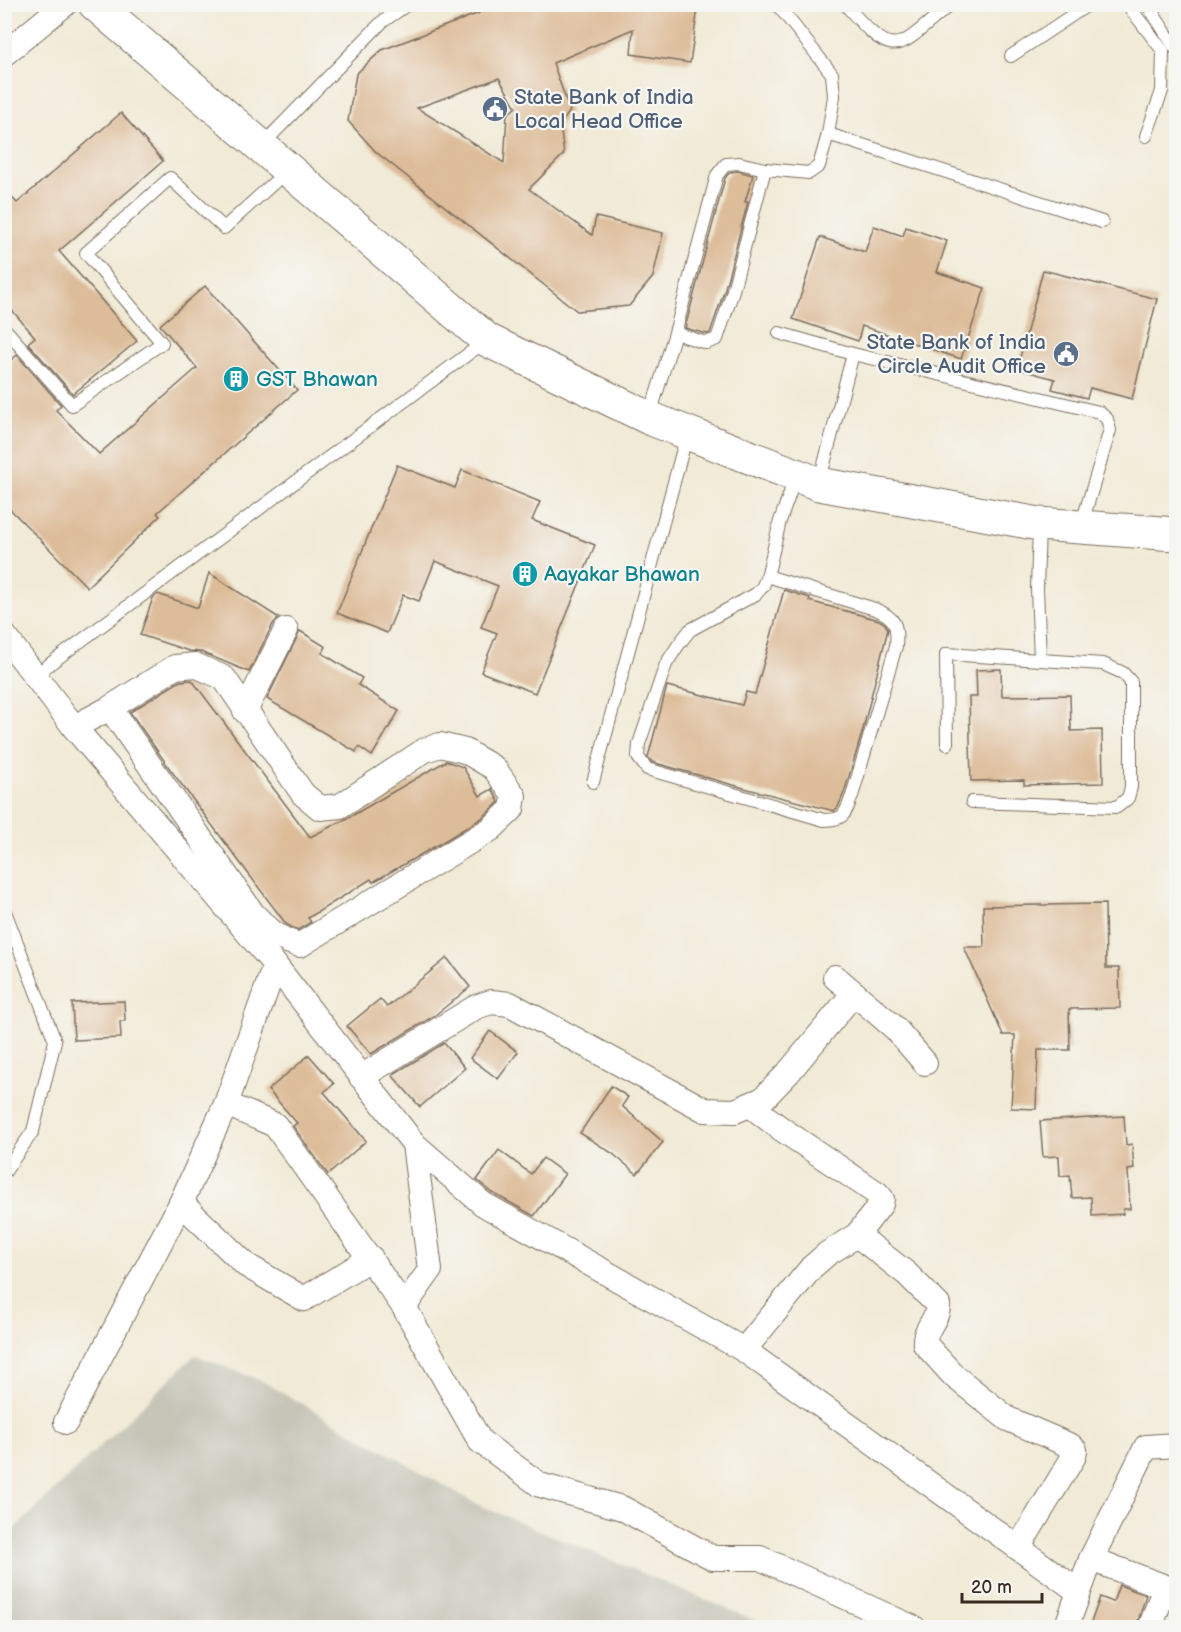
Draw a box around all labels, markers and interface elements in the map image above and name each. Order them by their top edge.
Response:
place label: State Bank of India Local Head Office [514,85,694,134]
public building icon: State Bank of India Local Head Office [480,94,510,124]
place label: State Bank of India Circle Audit Office [866,330,1046,379]
public building icon: State Bank of India Circle Audit Office [1051,339,1081,369]
building icon: GST Bhawan [221,364,251,394]
place label: GST Bhawan [256,367,378,392]
building icon: Aayakar Bhawan [510,559,540,589]
place label: Aayakar Bhawan [544,562,700,587]
scale bar [962,1566,1042,1604]
text: 20 m [971,1577,1012,1598]

